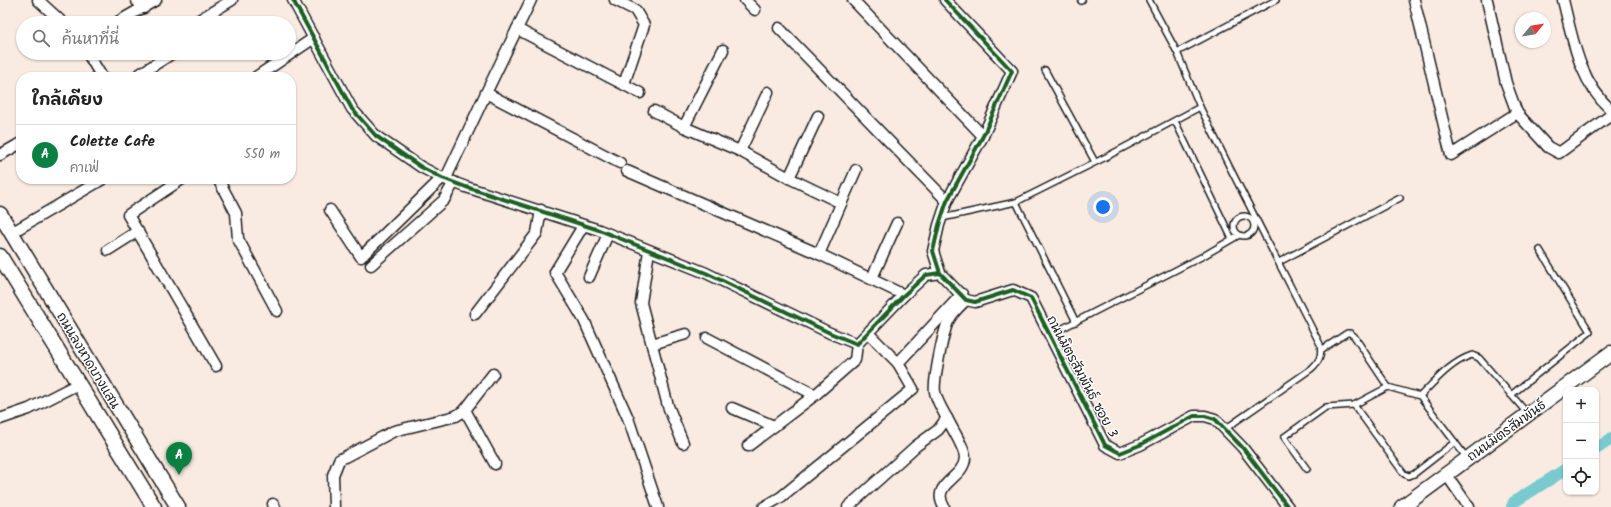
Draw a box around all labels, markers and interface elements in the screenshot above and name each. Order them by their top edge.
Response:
north arrow [1515,12,1551,48]
search box [16,16,296,60]
icon: search [30,27,52,49]
text: ค้นหาที่นี่ [62,28,119,52]
text: ใกล้เคียง [32,87,103,114]
text: Colette Cafe [70,130,155,154]
text: A [41,144,49,165]
text: 550 m [244,144,280,165]
text: คาเฟ่ [70,158,99,179]
your location [1093,197,1113,217]
street label: ถนนลงหาดบางแสน [50,308,125,414]
street label: ถนนมิตรสัมพันธ์ ซอย 3 [1041,312,1123,442]
map controls [1563,387,1599,495]
button: + [1563,387,1599,423]
street label: ถนนมิตรสัมพันธ์ [1463,395,1551,467]
button: − [1563,423,1599,459]
pin: A [166,442,192,475]
button: locate [1563,459,1599,495]

